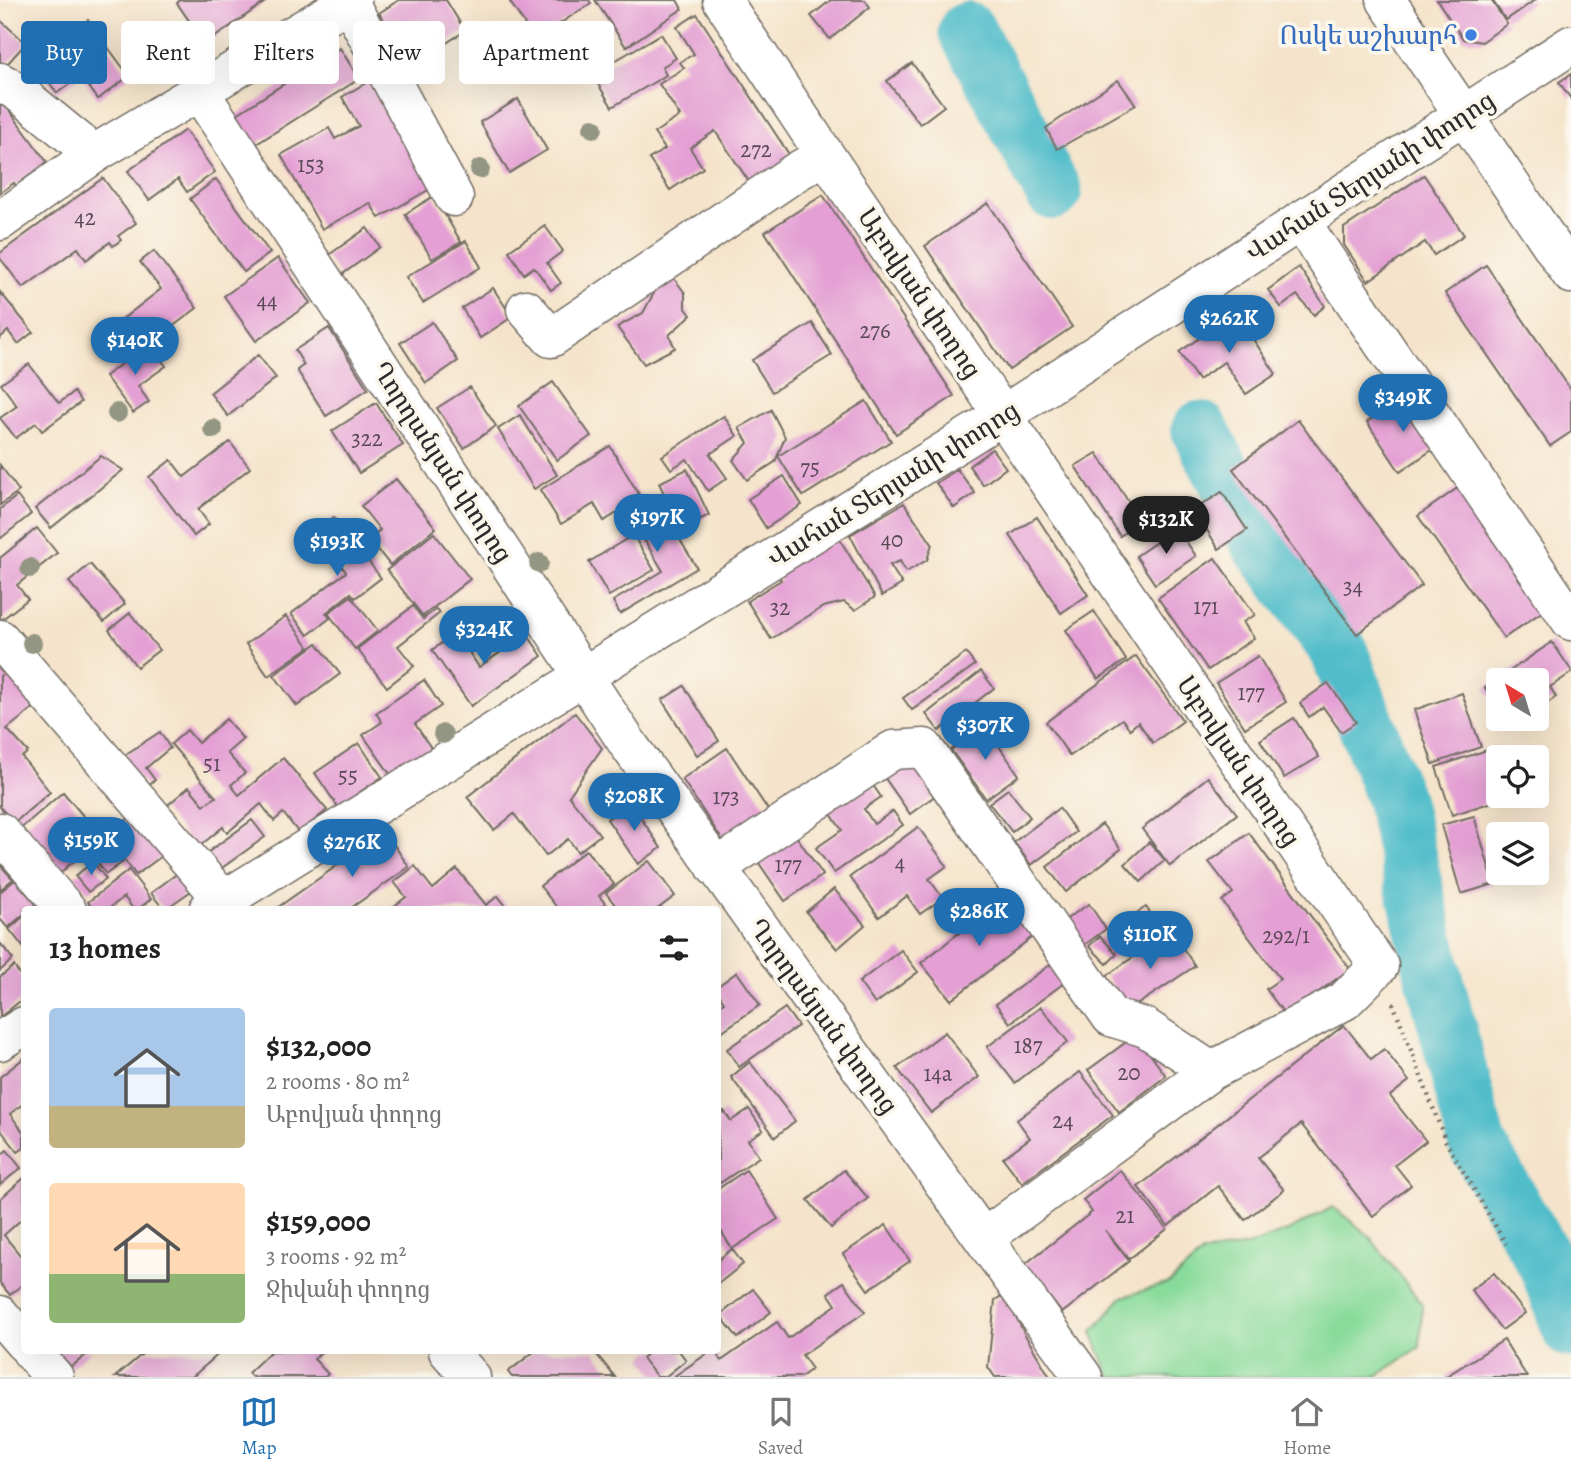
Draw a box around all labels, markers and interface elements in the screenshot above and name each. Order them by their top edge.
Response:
place label: Ոսկե աշխարհ [1279,18,1457,53]
chip: Buy [21,21,107,84]
chip: Rent [121,21,215,84]
chip: Filters [229,21,339,84]
chip: New [353,21,445,84]
chip: Apartment [459,21,614,84]
marker: Ոսկե աշխարհ [1463,27,1479,43]
street label: Վահան Տերյանի փողոց [1239,83,1502,270]
house number: 272 [740,134,772,165]
house number: 153 [297,149,325,180]
street label: Աբովյան փողոց [849,201,990,385]
house number: 42 [74,202,96,233]
house number: 44 [257,285,277,316]
pin: $262K [1180,296,1278,355]
text: $262K [1200,302,1258,333]
house number: 276 [859,315,891,346]
pin: $140K [86,318,184,377]
text: $140K [107,324,163,355]
street label: Ղորղանյան փողոց [364,355,521,570]
pin: $349K [1354,374,1452,434]
text: $349K [1374,381,1432,412]
street label: Վահան Տերյանի փողոց [761,393,1026,576]
house number: 322 [351,423,383,454]
house number: 75 [800,452,820,483]
pin: $197K [608,494,706,554]
pin: $132K [1117,496,1215,556]
text: $197K [630,501,684,532]
text: $132K [1138,503,1194,534]
pin: $193K [288,518,386,578]
house number: 40 [881,524,903,555]
text: $193K [310,525,364,556]
house number: 34 [1343,571,1363,602]
house number: 171 [1193,591,1219,622]
house number: 32 [770,592,790,623]
pin: $324K [435,606,533,666]
text: $324K [455,613,513,644]
north arrow [1486,668,1549,732]
map controls [1486,668,1549,885]
street label: Աբովյան փողոց [1168,669,1309,853]
house number: 177 [1237,677,1265,708]
pin: $307K [936,702,1034,762]
text: $307K [956,709,1014,740]
button: locate [1486,745,1549,808]
house number: 51 [203,748,221,779]
house number: 55 [338,760,358,791]
pin: $208K [585,774,683,833]
text: $208K [604,780,664,811]
house number: 173 [712,781,740,812]
pin: $159K [42,818,140,877]
pin: $276K [303,820,401,879]
button: layers [1486,822,1549,885]
text: $159K [64,824,118,855]
text: $276K [323,826,381,857]
house number: 4 [895,847,905,878]
house number: 177 [774,849,802,880]
pin: $286K [930,888,1028,948]
text: $286K [950,895,1008,926]
street label: Ղորղանյան փողոց [741,912,906,1121]
pin: $110K [1101,912,1199,971]
text: $110K [1123,918,1177,949]
house number: 292/1 [1262,920,1310,951]
text: 13 homes [49,928,161,968]
icon: filters [655,929,693,967]
text: $132,000 [266,1026,371,1066]
house number: 187 [1014,1030,1043,1061]
icon: home [105,1036,189,1120]
house number: 20 [1117,1057,1141,1088]
house number: 14a [923,1058,953,1089]
text: 2 rooms · 80 m² [266,1066,410,1097]
text: Աբովյան փողոց [266,1099,442,1130]
house number: 24 [1052,1105,1074,1136]
house number: 21 [1116,1200,1135,1231]
text: $159,000 [266,1201,371,1241]
icon: home [105,1211,189,1295]
text: 3 rooms · 92 m² [266,1241,406,1272]
text: Ջիվանի փողոց [266,1274,430,1305]
tab: Map [240,1393,278,1461]
tab: Saved [758,1393,803,1461]
tab: Home [1283,1393,1331,1461]

